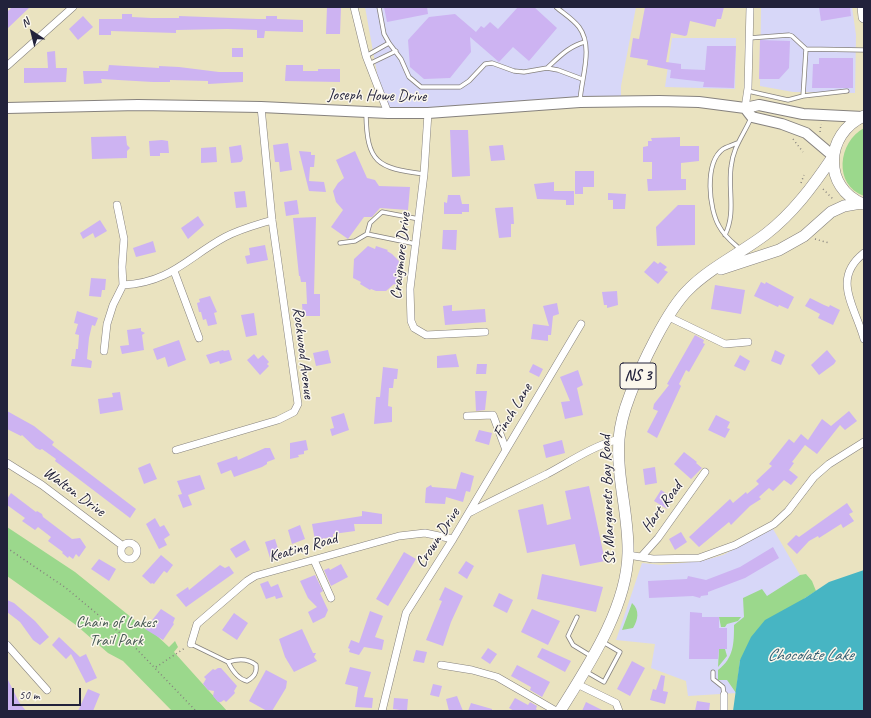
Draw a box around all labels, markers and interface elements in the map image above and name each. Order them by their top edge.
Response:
north arrow [12,12,52,52]
text: N [18,14,32,30]
street label: Joseph Howe Drive [327,86,427,106]
street label: Craigmore Drive [387,212,415,300]
street label: Rockwood Avenue [288,306,318,400]
road number: NS 3 [620,363,656,389]
street label: Finch Lane [489,380,537,442]
street label: St Margarets Bay Road [596,435,620,565]
street label: Walton Drive [39,463,109,521]
street label: Hart Road [637,478,687,536]
street label: Crown Drive [412,505,464,571]
street label: Keating Road [266,529,340,567]
park label: Chain of Lakes Trail Park [76,613,156,651]
water label: Chocolate Lake [767,646,853,666]
scale bar [14,680,83,706]
text: 50 m [19,687,39,703]

